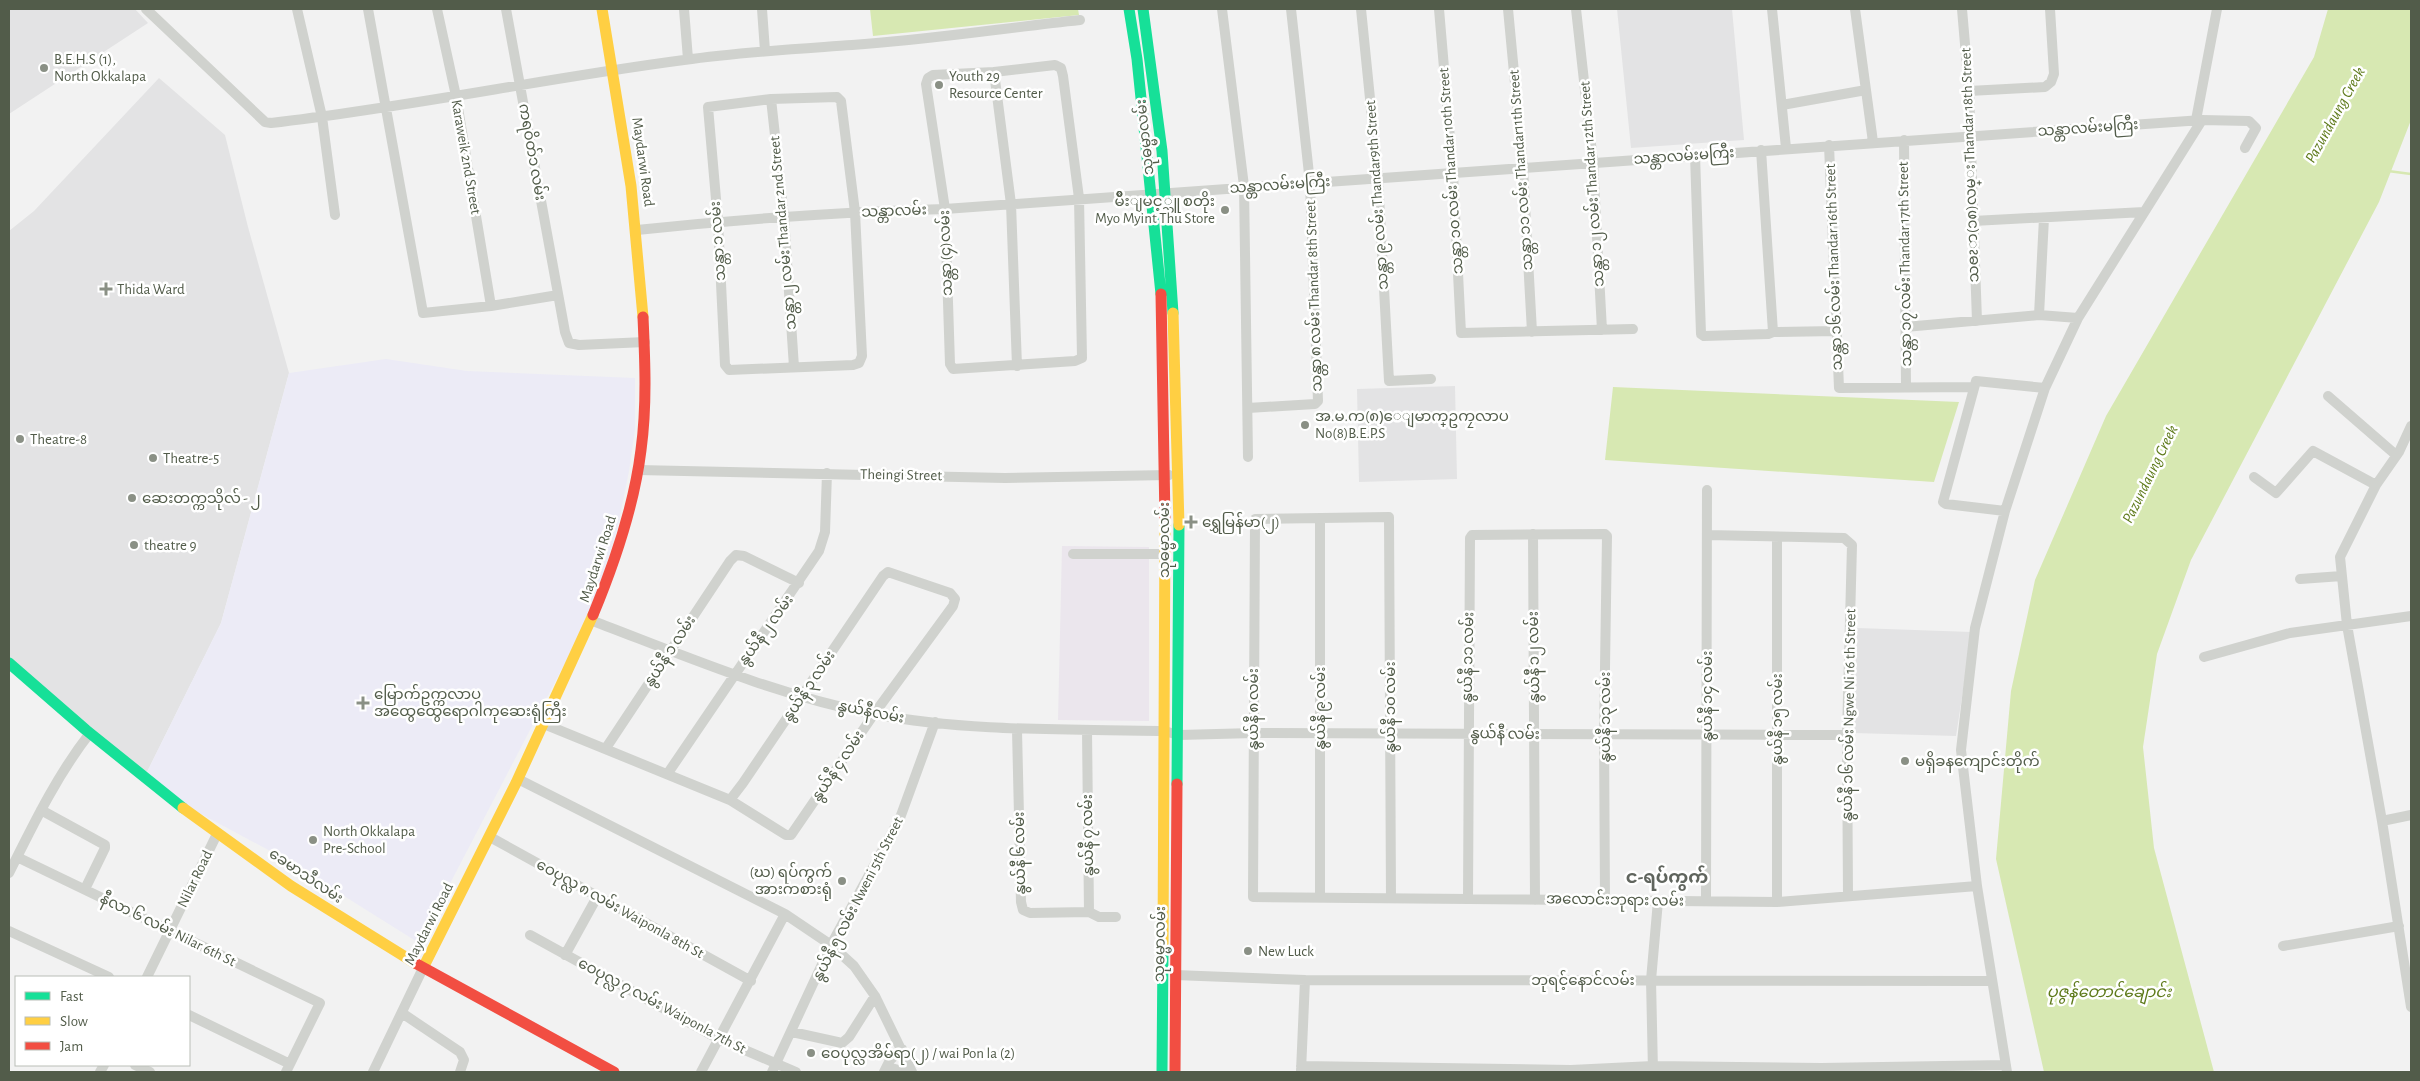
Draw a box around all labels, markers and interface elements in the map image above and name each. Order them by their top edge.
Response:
street label: သႎၩာ(၁၈)လမ္း Thandar 18th Street [1958,47,1985,283]
place label: B.E.H.S (1), North Okkalapa [54,52,146,84]
marker: B.E.H.S (1), North Okkalapa [38,62,50,74]
water label: Pazundaung Creek [2302,64,2368,166]
street label: သန္တာ ၁၀ လမ်း Thandar 10th Street [1433,67,1470,275]
place label: Youth 29 Resource Center [949,69,1043,101]
street label: သန္တာ ၁၁ လမ်း Thandar11th Street [1503,69,1539,271]
marker: Youth 29 Resource Center [933,79,945,91]
street label: သန္တာ ၁၂ လမ်း Thandar 12th Street [1574,80,1611,288]
street label: သုဓမ္မာလမ်း [1131,98,1161,176]
street label: Karaweik 2nd Street [449,99,484,216]
street label: သန္တာ ၉ လမ်း Thandar9th Street [1360,99,1395,290]
street label: ကရဝိတ်၁ လမ်း [512,102,551,202]
street label: သန္တာလမ်းမကြီး [2037,114,2139,143]
street label: Maydarwi Road [629,116,657,208]
street label: သန္တာ ၂ လမ်း Thandar 2nd Street [764,135,803,331]
street label: သန္တာလမ်းမကြီး [1633,142,1735,171]
street label: သန္တာ ၁၇ လမ်း Thandar 17th Street [1893,161,1918,367]
street label: သန္တာ ၁၆ လမ်း Thandar 16th Street [1820,163,1849,371]
street label: သန္တာလမ်းမကြီး [1229,171,1331,200]
place label: မ်ိဳးျမင့္သူ စတိုး Myo Myint Thu Store [1095,191,1215,226]
street label: သန္တာလမ်း [861,199,927,224]
street label: သန္တာ ၁ လမ်း [705,200,732,281]
street label: သန္တာ ၈ လမ်း Thandar 8th Street [1300,200,1329,392]
marker: မ်ိဳးျမင့္သူ စတိုး Myo Myint Thu Store [1219,204,1231,216]
street label: သန္တာ (၄)လမ်း [934,210,959,296]
marker: Thida Ward [99,282,113,296]
place label: Thida Ward [117,282,185,297]
place label: အ.မ.က(၈)ေျမာက္ဥကၠလာပ No(8)B.E.P.S [1315,409,1509,441]
marker: အ.မ.က(၈)ေျမာက္ဥကၠလာပ No(8)B.E.P.S [1299,419,1311,431]
water label: Pazundaung Creek [2119,423,2181,525]
place label: Theatre-8 [30,432,87,447]
marker: Theatre-8 [14,433,26,445]
place label: Theatre-5 [163,451,219,466]
marker: Theatre-5 [147,452,159,464]
street label: Theingi Street [860,467,942,483]
place label: ဆေးတက္ကသိုလ် - ၂ [142,488,261,510]
marker: ဆေးတက္ကသိုလ် - ၂ [126,492,138,504]
street label: သုဓမ္မာလမ်း [1154,502,1176,578]
place label: ရွှေမြန်မာ(၂) [1202,512,1280,534]
street label: Maydarwi Road [577,514,619,604]
marker: ရွှေမြန်မာ(၂) [1184,515,1198,529]
place label: theatre 9 [144,538,197,553]
marker: theatre 9 [128,539,140,551]
street label: နွယ်နီ ၂ လမ်း [733,591,799,670]
street label: နွယ်နီ ၁၆ လမ်း Ngwe Ni 16 th Street [1837,608,1862,821]
street label: နွယ်နီ ၁ လမ်း [639,611,702,691]
street label: နွယ်နီ ၁၁ လမ်း [1457,611,1480,703]
street label: နွယ်နီ ၁၂ လမ်း [1523,611,1546,703]
street label: နွယ်နီ ၃ လမ်း [778,646,841,726]
street label: နွယ်နီ ၁၄ လမ်း [1697,651,1719,741]
street label: နွယ်နီ ၁၀ လမ်း [1380,661,1402,753]
street label: နွယ်နီ ၉ လမ်း [1310,667,1332,749]
street label: နွယ်နီ ၈ လမ်း [1243,668,1265,750]
street label: နွယ်နီ ၁၃ လမ်း [1595,672,1617,762]
street label: နွယ်နီ ၁၅ လမ်း [1767,673,1789,765]
place label: မြောက်ဥက္ကလာပ အထွေထွေရောဂါကုဆေးရုံကြီး [374,684,567,723]
street label: နွယ်နီလမ်း [836,695,906,730]
marker: မြောက်ဥက္ကလာပ အထွေထွေရောဂါကုဆေးရုံကြီး [356,696,370,710]
street label: နွယ်နီ လမ်း [1470,723,1540,746]
street label: နွယ်နီ ၄ လမ်း [807,726,870,806]
place label: မရှိခနကျောင်းတိုက် [1915,751,2040,773]
marker: မရှိခနကျောင်းတိုက် [1899,755,1911,767]
street label: နွယ်နီ ၇ လမ်း [1077,794,1100,876]
street label: နွယ်နီ ၆ လမ်း [1009,811,1032,895]
street label: နွယ်နီ ၅ လမ်း Nweni 5th Street [807,813,910,985]
place label: North Okkalapa Pre-School [323,824,415,856]
marker: North Okkalapa Pre-School [307,834,319,846]
street label: ခေမာသီလမ်း [266,843,347,906]
street label: Nilar Road [175,848,215,910]
street label: ဝေပုလ္လ ၈ လမ်း Waiponla 8th St [532,854,708,965]
place label: (ဃ) ရပ်ကွက် အားကစားရုံ [750,862,832,901]
district label: င-ရပ်ကွက် [1626,865,1708,891]
marker: (ဃ) ရပ်ကွက် အားကစားရုံ [836,875,848,887]
street label: Maydarwi Road [402,880,456,968]
street label: နီလာ ၆ လမ်း Nilar 6th St [96,888,239,973]
street label: အလောင်းဘုရား လမ်း [1546,888,1684,913]
street label: သုဓမ္မာလမ်း [1149,906,1173,982]
place label: New Luck [1258,944,1314,959]
marker: New Luck [1242,945,1254,957]
street label: ဝေပုလ္လ ၇ လမ်း Waiponla 7th St [574,953,750,1060]
street label: ဘုရင့်နောင်လမ်း [1531,970,1635,992]
legend [15,976,190,1066]
water label: ပုဇွန်တောင်ချောင်း [2047,980,2173,1005]
text: Fast [60,989,84,1004]
text: Slow [60,1014,88,1029]
text: Jam [60,1039,83,1054]
place label: ဝေပုလ္လအိမ်ရာ(၂) / wai Pon la (2) [821,1043,1015,1065]
marker: ဝေပုလ္လအိမ်ရာ(၂) / wai Pon la (2) [805,1047,817,1059]

